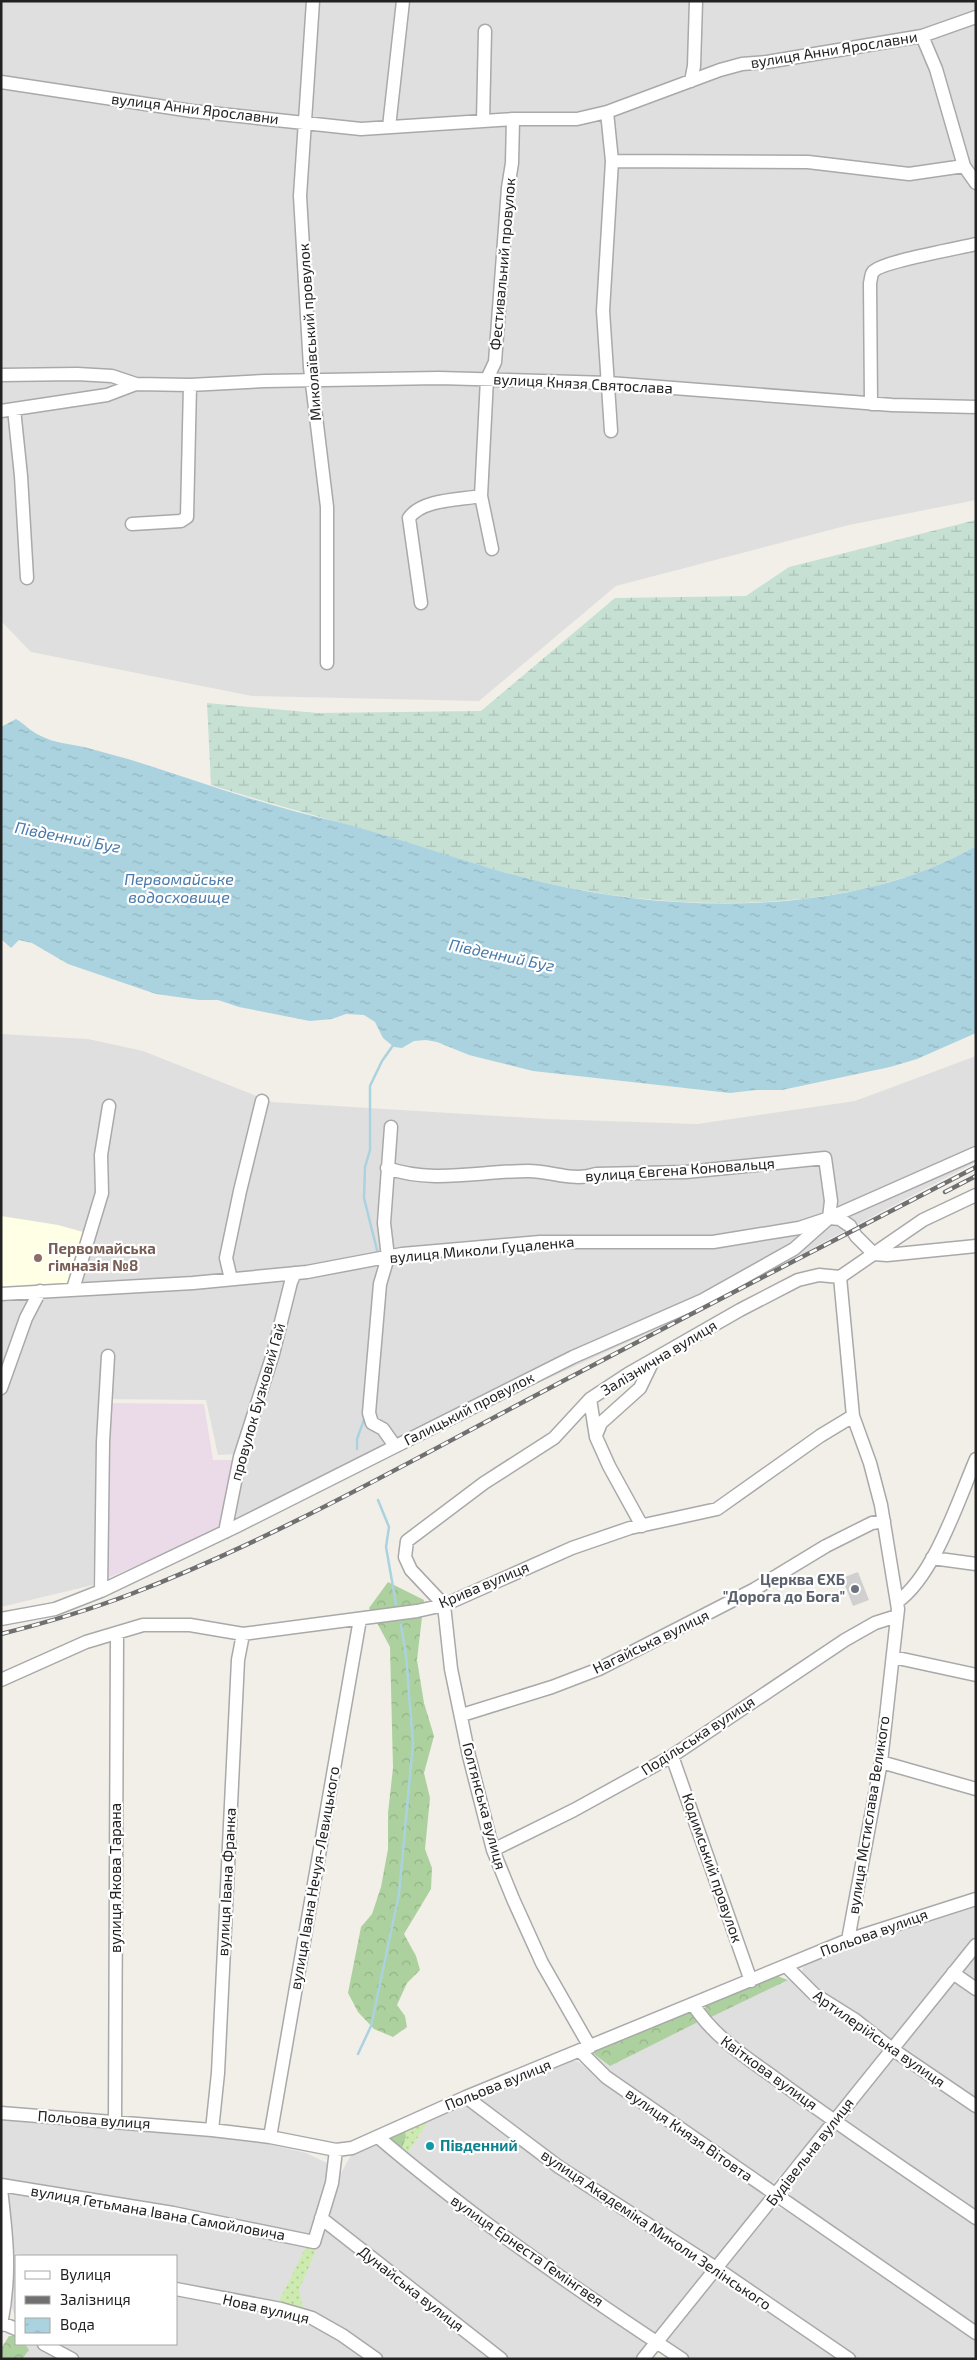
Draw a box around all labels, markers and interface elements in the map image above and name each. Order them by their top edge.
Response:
street label: вулиця Анни Ярославни [749,27,919,72]
street label: вулиця Анни Ярославни [110,89,280,128]
street label: Фестивальний провулок [485,177,520,351]
street label: Миколаївський провулок [294,243,325,421]
street label: вулиця Князя Святослава [493,369,673,398]
water label: Південний Буг [13,817,123,856]
water label: Первомайське водосховище [124,869,234,906]
water label: Південний Буг [447,934,557,975]
street label: вулиця Євгена Коновальця [584,1153,775,1186]
street label: вулиця Миколи Гуцаленка [389,1232,575,1267]
place label: Первомайська гімназія №8 [48,1239,156,1274]
marker: Первомайська гімназія №8 [32,1252,44,1264]
street label: Залізнична вулиця [597,1315,720,1400]
street label: провулок Бузковий Гай [226,1321,289,1483]
street label: Галицький провулок [400,1367,537,1450]
street label: Крива вулиця [436,1557,532,1612]
place label: Церква ЄХБ "Дорога до Бога" [723,1570,845,1605]
marker: Церква ЄХБ "Дорога до Бога" [849,1583,861,1595]
street label: Нагайська вулиця [590,1605,712,1678]
street label: Подільська вулиця [637,1692,758,1779]
street label: вулиця Мстислава Великого [843,1714,894,1915]
street label: Голтянська вулиця [458,1740,511,1872]
street label: вулиця Івана Нечуя-Левицького [285,1765,344,1991]
street label: Кодимський провулок [678,1791,747,1945]
street label: вулиця Якова Тарана [106,1803,125,1953]
street label: вулиця Івана Франка [213,1807,240,1957]
street label: Польова вулиця [817,1904,930,1961]
street label: Артилерійська вулиця [810,1986,949,2091]
street label: Квіткова вулиця [717,2031,821,2114]
street label: Польова вулиця [442,2055,554,2115]
street label: вулиця Князя Вітовта [622,2084,757,2186]
street label: Будівельна вулиця [762,2094,858,2209]
street label: Польова вулиця [37,2106,151,2133]
place label: Південний [440,2136,518,2154]
marker: Південний [424,2140,436,2152]
street label: вулиця Академіка Миколи Зелінського [537,2145,775,2314]
street label: вулиця Гетьмана Івана Самойловича [29,2181,287,2244]
street label: вулиця Ернеста Гемінгвея [447,2191,607,2311]
street label: Дунайська вулиця [355,2241,468,2336]
legend [15,2255,178,2345]
text: Вулиця [60,2265,111,2284]
street label: Нова вулиця [221,2289,311,2328]
text: Залізниця [60,2290,131,2308]
text: Вода [60,2315,95,2333]

